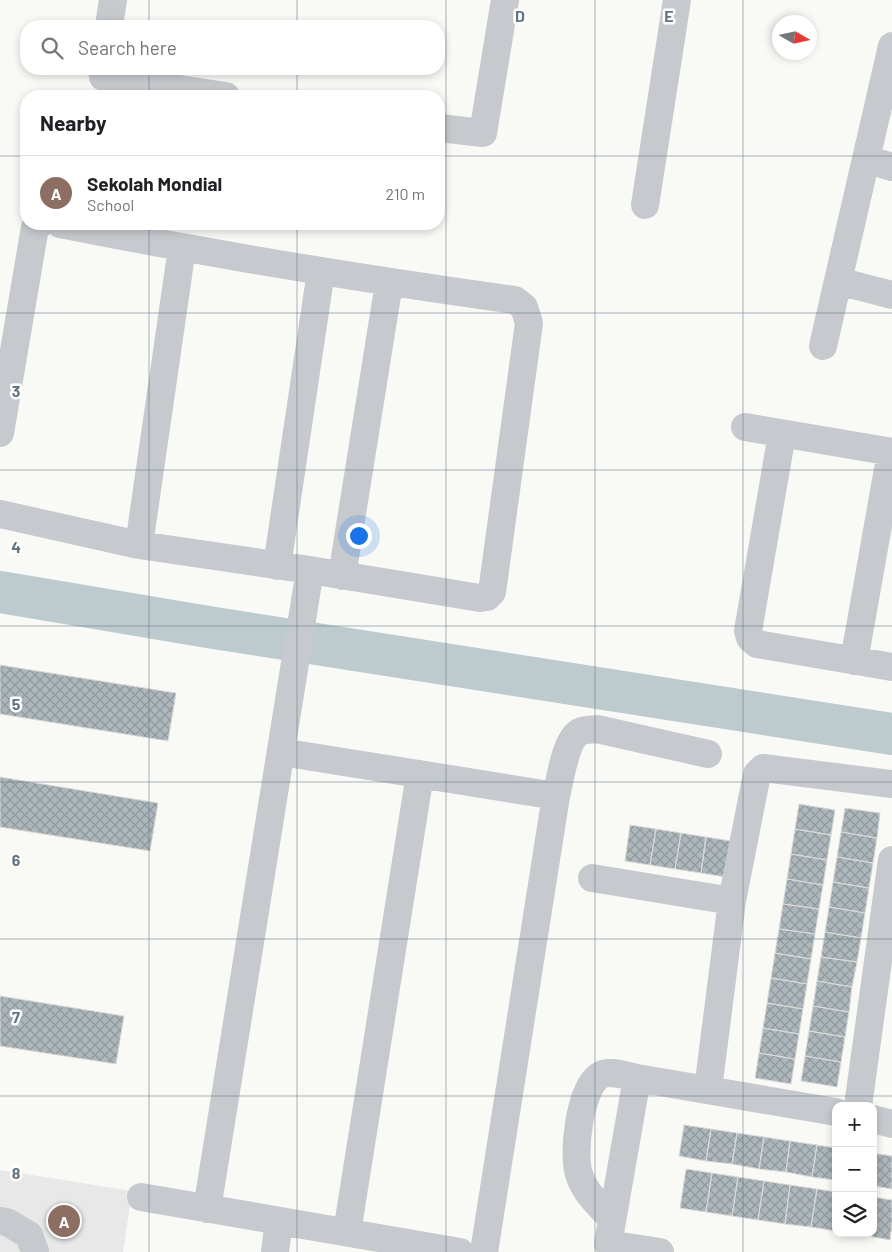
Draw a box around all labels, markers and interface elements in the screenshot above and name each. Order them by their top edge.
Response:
text: D [515,6,525,25]
text: E [664,6,674,25]
north arrow [772,15,817,60]
search box [20,20,445,75]
icon: search [38,34,66,62]
text: Search here [78,36,177,59]
text: Nearby [40,110,106,135]
text: Sekolah Mondial [87,172,222,195]
text: A [51,184,61,203]
text: 210 m [386,184,425,203]
text: School [87,195,134,214]
text: 3 [12,381,20,400]
your location [346,523,372,549]
text: 4 [11,537,21,556]
text: 5 [12,694,21,713]
text: 6 [12,850,21,869]
text: 7 [12,1007,20,1026]
map controls [832,1102,877,1237]
button: + [832,1102,877,1147]
button: − [832,1147,877,1192]
text: 8 [12,1163,21,1182]
button: layers [832,1192,877,1237]
pin: A [48,1202,80,1240]

